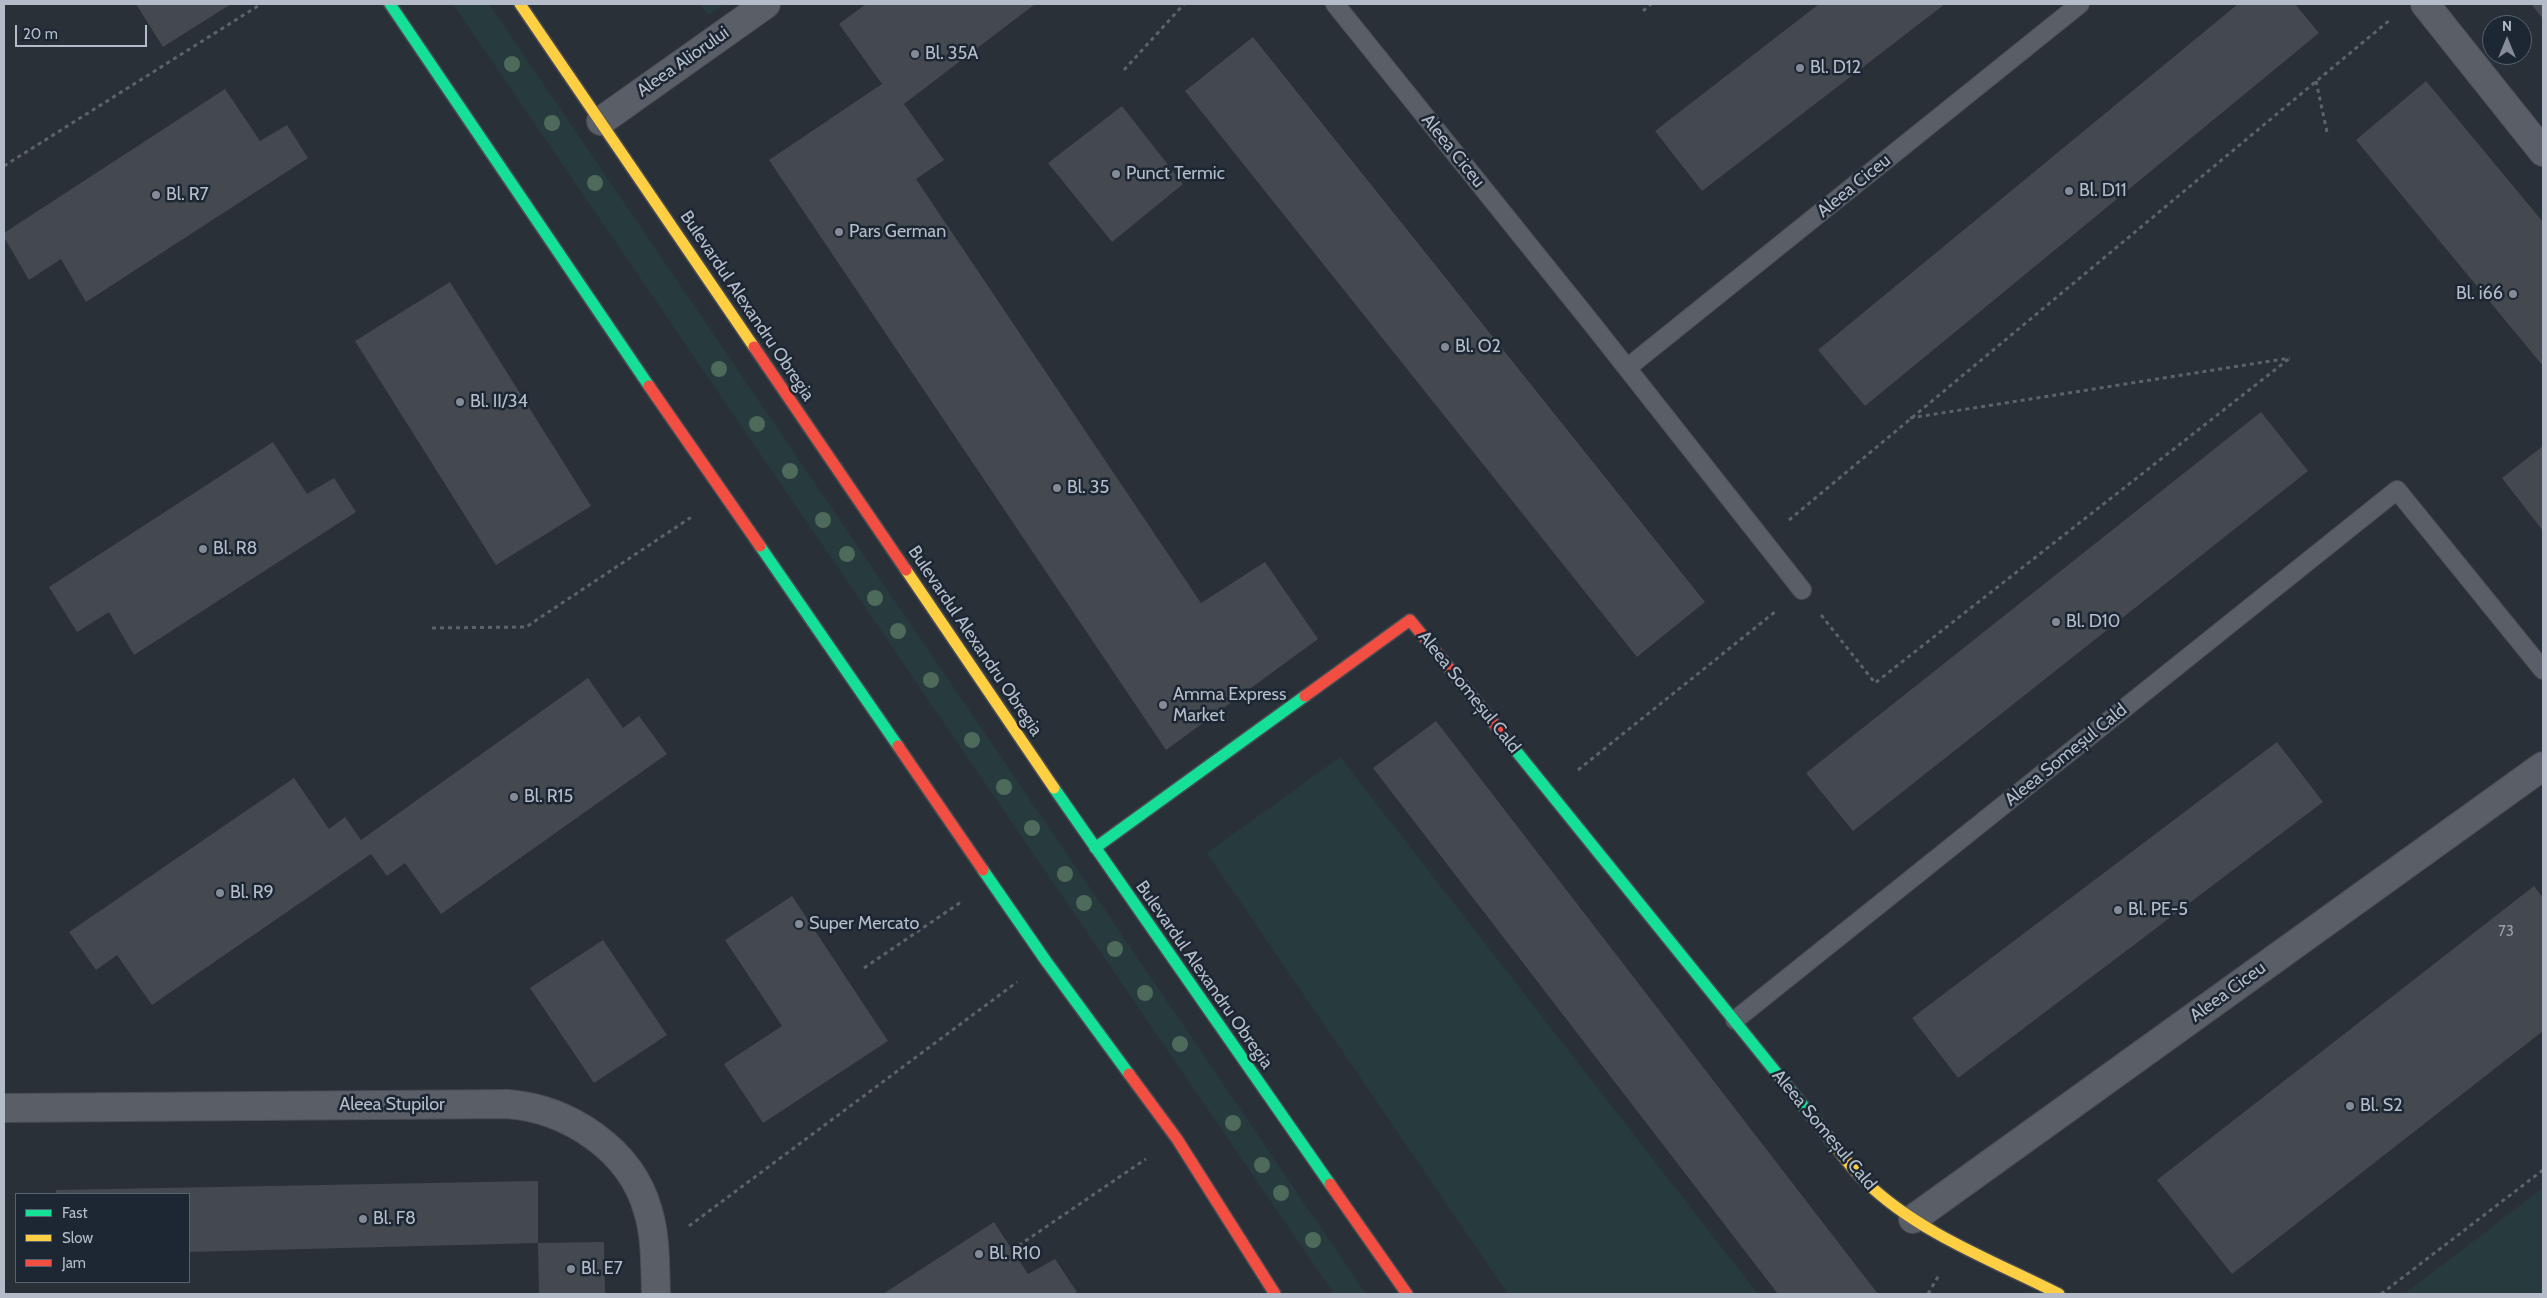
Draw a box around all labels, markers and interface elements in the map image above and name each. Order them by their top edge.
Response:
scale bar [18,15,150,47]
north arrow [2482,15,2532,65]
text: N [2502,17,2512,35]
street label: Aleea Aliorului [633,22,733,102]
text: 20 m [23,25,58,43]
place label: Bl. 35A [925,43,978,65]
marker: Bl. 35A [909,48,921,60]
place label: Bl. D12 [1810,57,1861,79]
marker: Bl. D12 [1794,62,1806,74]
street label: Aleea Ciceu [1417,110,1489,192]
street label: Aleea Ciceu [1813,150,1895,222]
place label: Punct Termic [1126,163,1225,185]
marker: Punct Termic [1110,168,1122,180]
place label: Bl. D11 [2079,180,2127,202]
place label: Bl. R7 [166,184,209,206]
marker: Bl. D11 [2063,185,2075,197]
marker: Bl. R7 [150,189,162,201]
street label: Bulevardul Alexandru Obregia [675,207,819,405]
place label: Pars German [849,221,946,243]
marker: Pars German [833,226,845,238]
place label: Bl. i66 [2456,283,2503,305]
marker: Bl. i66 [2507,288,2519,300]
place label: Bl. O2 [1455,336,1501,358]
marker: Bl. O2 [1439,341,1451,353]
place label: Bl. II/34 [470,391,528,413]
marker: Bl. II/34 [454,396,466,408]
place label: Bl. 35 [1067,477,1109,499]
marker: Bl. 35 [1051,482,1063,494]
place label: Bl. R8 [213,538,257,560]
street label: Bulevardul Alexandru Obregia [903,542,1047,740]
marker: Bl. R8 [197,543,209,555]
place label: Bl. D10 [2066,611,2120,633]
marker: Bl. D10 [2050,616,2062,628]
street label: Aleea Someșul Cald [1413,627,1525,757]
place label: Amma Express Market [1173,684,1286,726]
marker: Amma Express Market [1157,699,1169,711]
street label: Aleea Someșul Cald [2001,699,2131,811]
place label: Bl. R15 [524,786,573,808]
marker: Bl. R15 [508,791,520,803]
street label: Bulevardul Alexandru Obregia [1131,877,1277,1073]
place label: Bl. R9 [230,882,274,904]
marker: Bl. R9 [214,887,226,899]
place label: Bl. PE-5 [2128,899,2188,921]
marker: Bl. PE-5 [2112,904,2124,916]
place label: Super Mercato [809,913,919,935]
marker: Super Mercato [793,918,805,930]
house number: 73 [2498,923,2514,941]
street label: Aleea Ciceu [2186,957,2270,1027]
street label: Aleea Someșul Cald [1767,1065,1881,1195]
street label: Aleea Stupilor [339,1094,445,1116]
place label: Bl. S2 [2360,1095,2403,1117]
marker: Bl. S2 [2344,1100,2356,1112]
legend [15,1193,190,1283]
text: Fast [62,1204,87,1222]
place label: Bl. F8 [373,1208,416,1230]
marker: Bl. F8 [357,1213,369,1225]
text: Slow [62,1229,93,1247]
place label: Bl. R10 [989,1243,1041,1265]
marker: Bl. R10 [973,1248,985,1260]
text: Jam [62,1254,86,1272]
place label: Bl. E7 [581,1258,623,1280]
marker: Bl. E7 [565,1263,577,1275]

